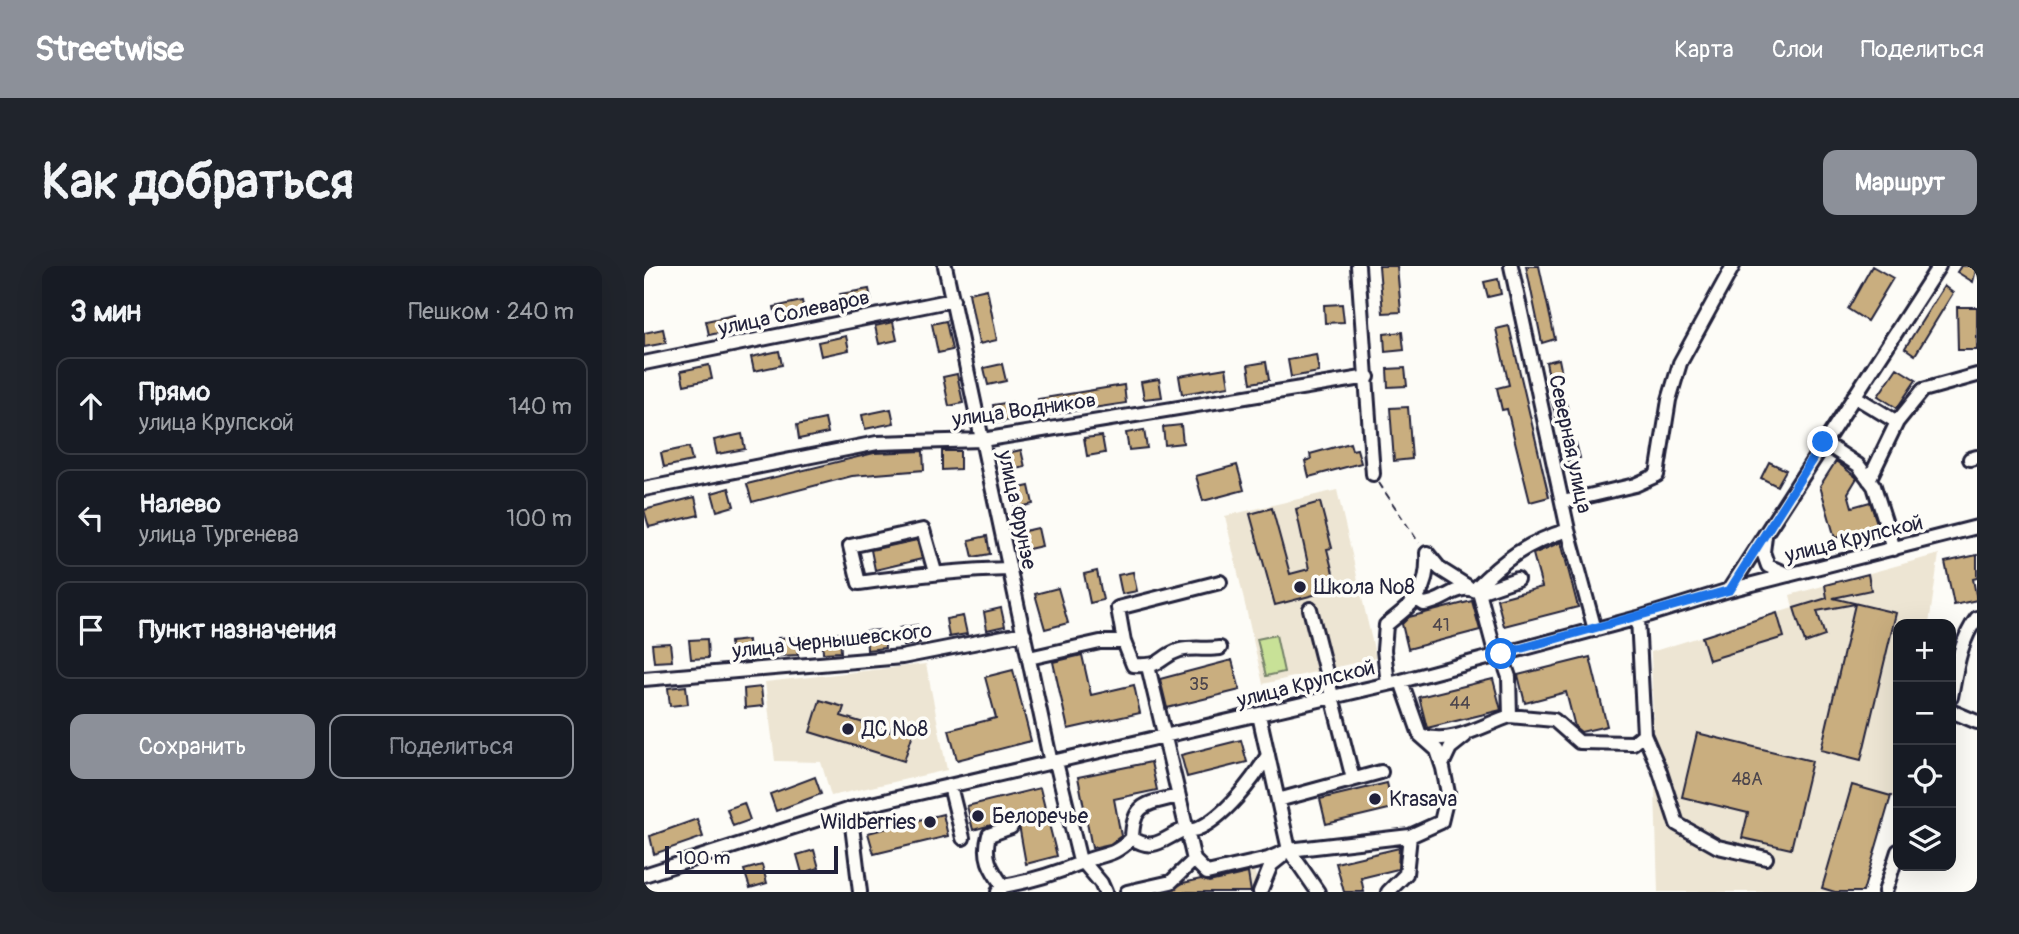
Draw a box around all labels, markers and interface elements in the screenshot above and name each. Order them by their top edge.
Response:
text: Streetwise [35,29,184,70]
text: Карта [1674,35,1734,64]
text: Слои [1772,35,1823,64]
text: Поделиться [1861,35,1984,64]
button: Маршрут [1823,150,1977,215]
text: Как добраться [42,152,354,213]
street label: улица Солеваров [715,284,872,342]
text: 3 мин [70,293,141,330]
text: Пешком · 240 m [408,297,574,326]
street label: Северная улица [1542,372,1598,516]
text: Прямо [139,376,210,408]
icon: ahead [72,387,110,425]
street label: улица Водников [949,387,1098,434]
text: 140 m [509,392,572,421]
text: улица Крупской [139,408,294,437]
route end [1807,426,1838,457]
street label: улица Фрунзе [991,447,1043,572]
text: Налево [139,488,221,520]
icon: left [72,499,110,537]
text: 100 m [506,504,572,533]
street label: улица Крупской [1781,509,1926,569]
text: улица Тургенева [139,520,299,549]
place label: Школа №8 [1314,574,1415,601]
marker: Школа №8 [1292,579,1308,595]
icon: arrive [72,611,110,649]
text: Пункт назначения [139,614,336,646]
house number: 41 [1432,614,1450,637]
street label: улица Чернышевского [730,617,933,665]
map controls [1893,619,1956,871]
button: + [1893,619,1956,682]
route start [1485,638,1516,669]
street label: улица Крупской [1233,654,1378,714]
house number: 35 [1189,673,1209,696]
button: − [1893,682,1956,745]
house number: 44 [1450,692,1471,715]
button: Сохранить [70,714,315,779]
button: Поделиться [329,714,574,779]
place label: ДС №8 [861,716,928,743]
marker: ДС №8 [840,721,856,737]
button: locate [1893,745,1956,808]
house number: 48А [1731,768,1763,791]
place label: Krasava [1389,786,1457,813]
marker: Krasava [1367,791,1383,807]
place label: Белоречье [992,803,1089,830]
marker: Белоречье [970,808,986,824]
button: layers [1893,808,1956,871]
place label: Wildberries [820,809,917,836]
marker: Wildberries [922,814,938,830]
scale bar [665,843,838,875]
text: 100 m [676,846,730,870]

